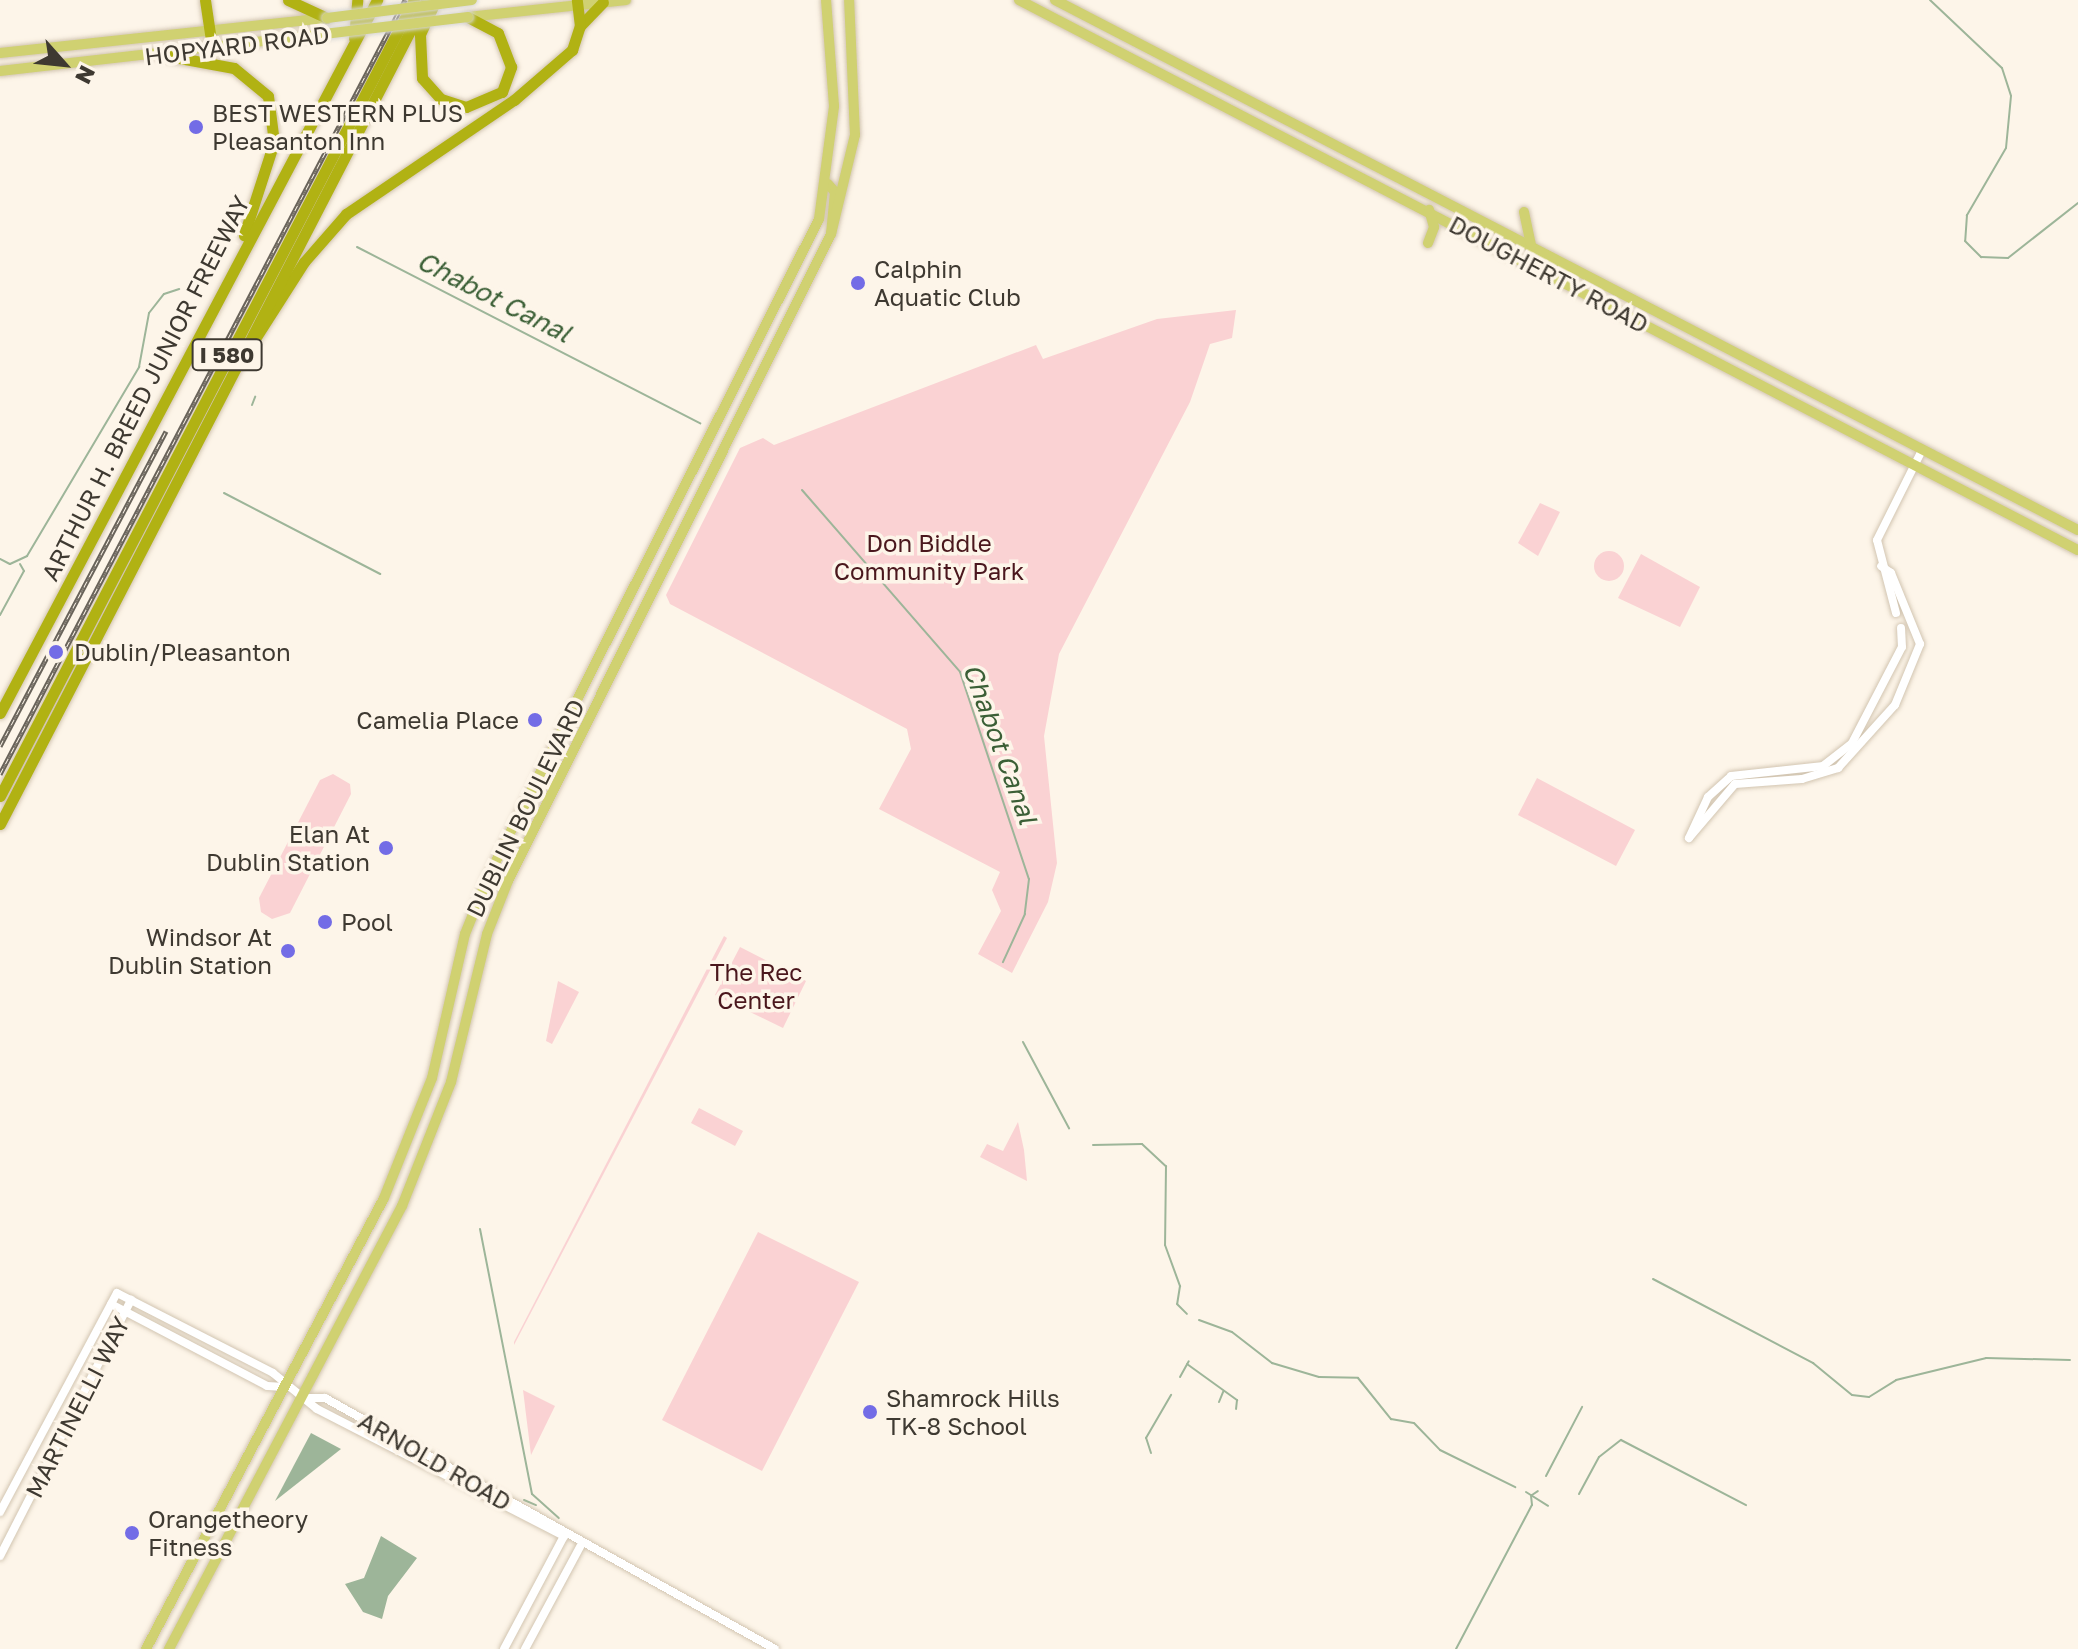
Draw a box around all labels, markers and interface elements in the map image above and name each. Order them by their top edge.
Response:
street label: HOPYARD ROAD [143,19,331,71]
north arrow [24,24,104,104]
text: N [70,62,102,89]
place label: BEST WESTERN PLUS Pleasanton Inn [212,99,463,155]
marker: BEST WESTERN PLUS Pleasanton Inn [187,118,205,136]
street label: ARTHUR H. BREED JUNIOR FREEWAY [35,191,255,585]
street label: DOUGHERTY ROAD [1444,209,1654,339]
water label: Chabot Canal [412,245,576,349]
place label: Calphin Aquatic Club [874,255,1021,311]
marker: Calphin Aquatic Club [849,274,867,292]
road number: I 580 [191,337,263,373]
park label: Don Biddle Community Park [834,529,1024,585]
place label: Dublin/Pleasanton [74,638,291,666]
marker: Dublin/Pleasanton [45,641,67,663]
water label: Chabot Canal [957,660,1043,828]
street label: DUBLIN BOULEVARD [460,694,590,922]
place label: Camelia Place [356,706,519,734]
marker: Camelia Place [526,711,544,729]
place label: Elan At Dublin Station [206,820,370,876]
marker: Elan At Dublin Station [377,839,395,857]
place label: Pool [341,908,393,936]
marker: Pool [316,913,334,931]
place label: Windsor At Dublin Station [108,923,272,979]
marker: Windsor At Dublin Station [279,942,297,960]
park label: The Rec Center [710,958,802,1014]
street label: MARTINELLI WAY [19,1312,135,1502]
place label: Shamrock Hills TK-8 School [886,1384,1060,1440]
marker: Shamrock Hills TK-8 School [861,1403,879,1421]
street label: ARNOLD ROAD [354,1406,516,1516]
place label: Orangetheory Fitness [148,1505,308,1561]
marker: Orangetheory Fitness [123,1524,141,1542]

